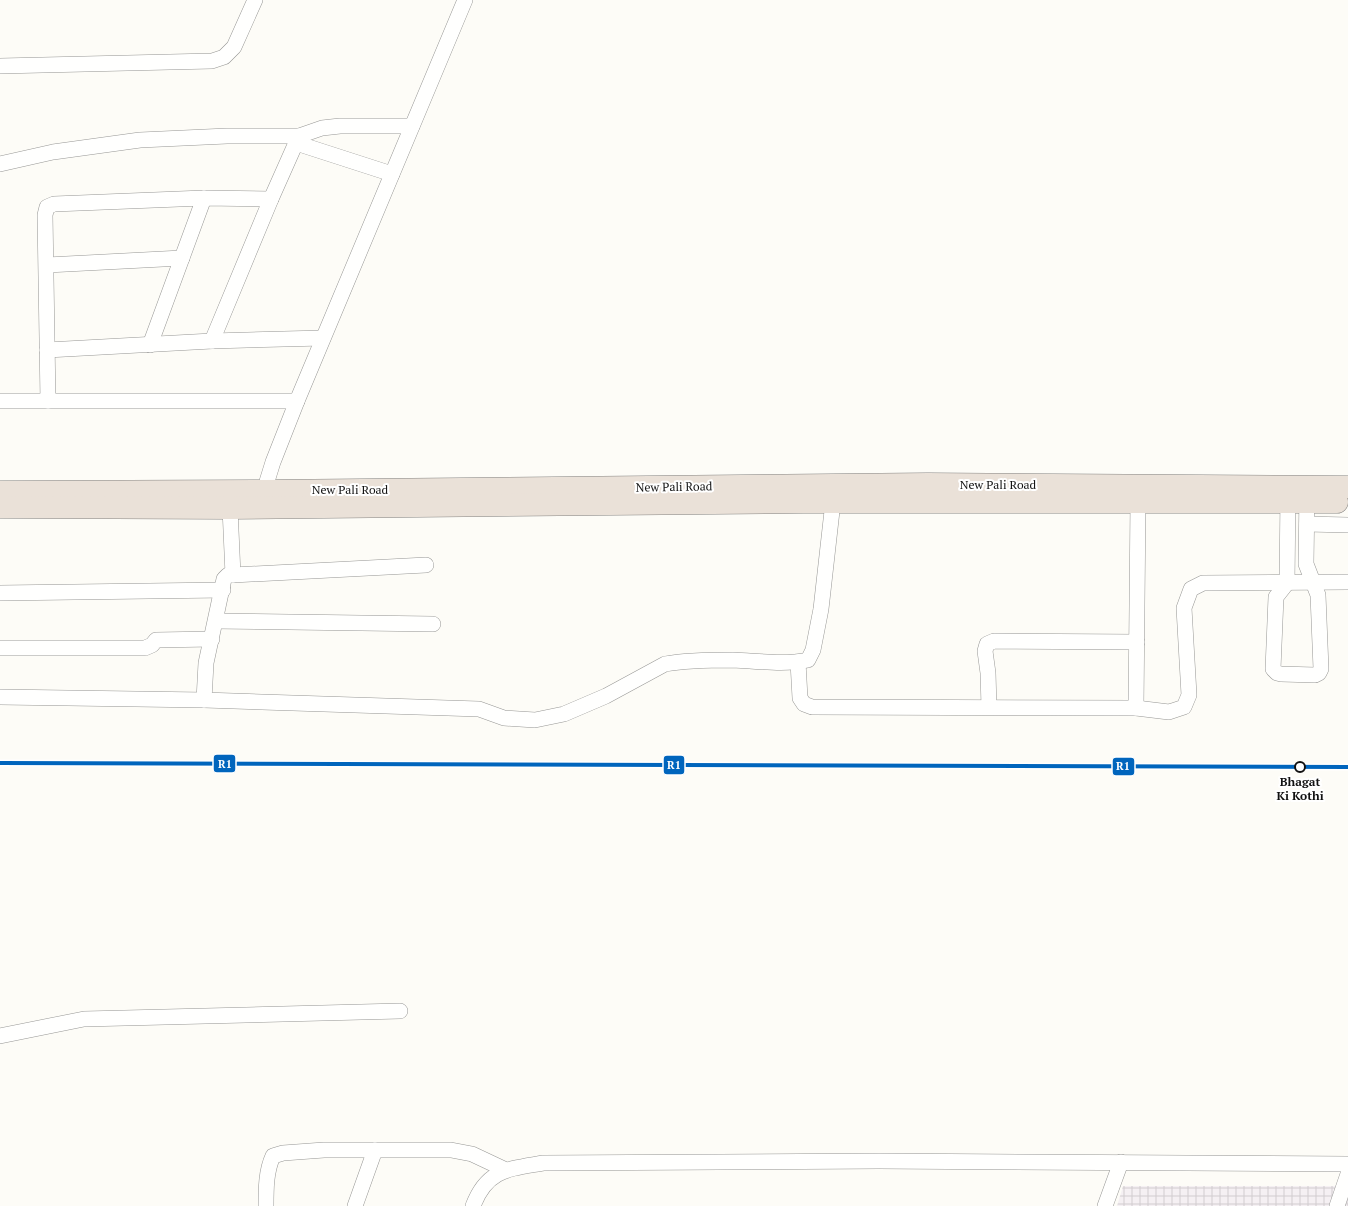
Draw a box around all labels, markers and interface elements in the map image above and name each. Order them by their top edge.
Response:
street label: New Pali Road [960,477,1037,492]
street label: New Pali Road [636,478,713,495]
street label: New Pali Road [312,482,389,497]
line badge: R1 [213,754,236,773]
line badge: R1 [663,755,685,775]
text: R1 [218,757,232,771]
line badge: R1 [1112,757,1135,776]
text: R1 [667,758,681,772]
text: R1 [1116,759,1130,773]
marker: Bhagat Ki Kothi [1294,761,1306,773]
place label: Bhagat Ki Kothi [1276,774,1324,803]

